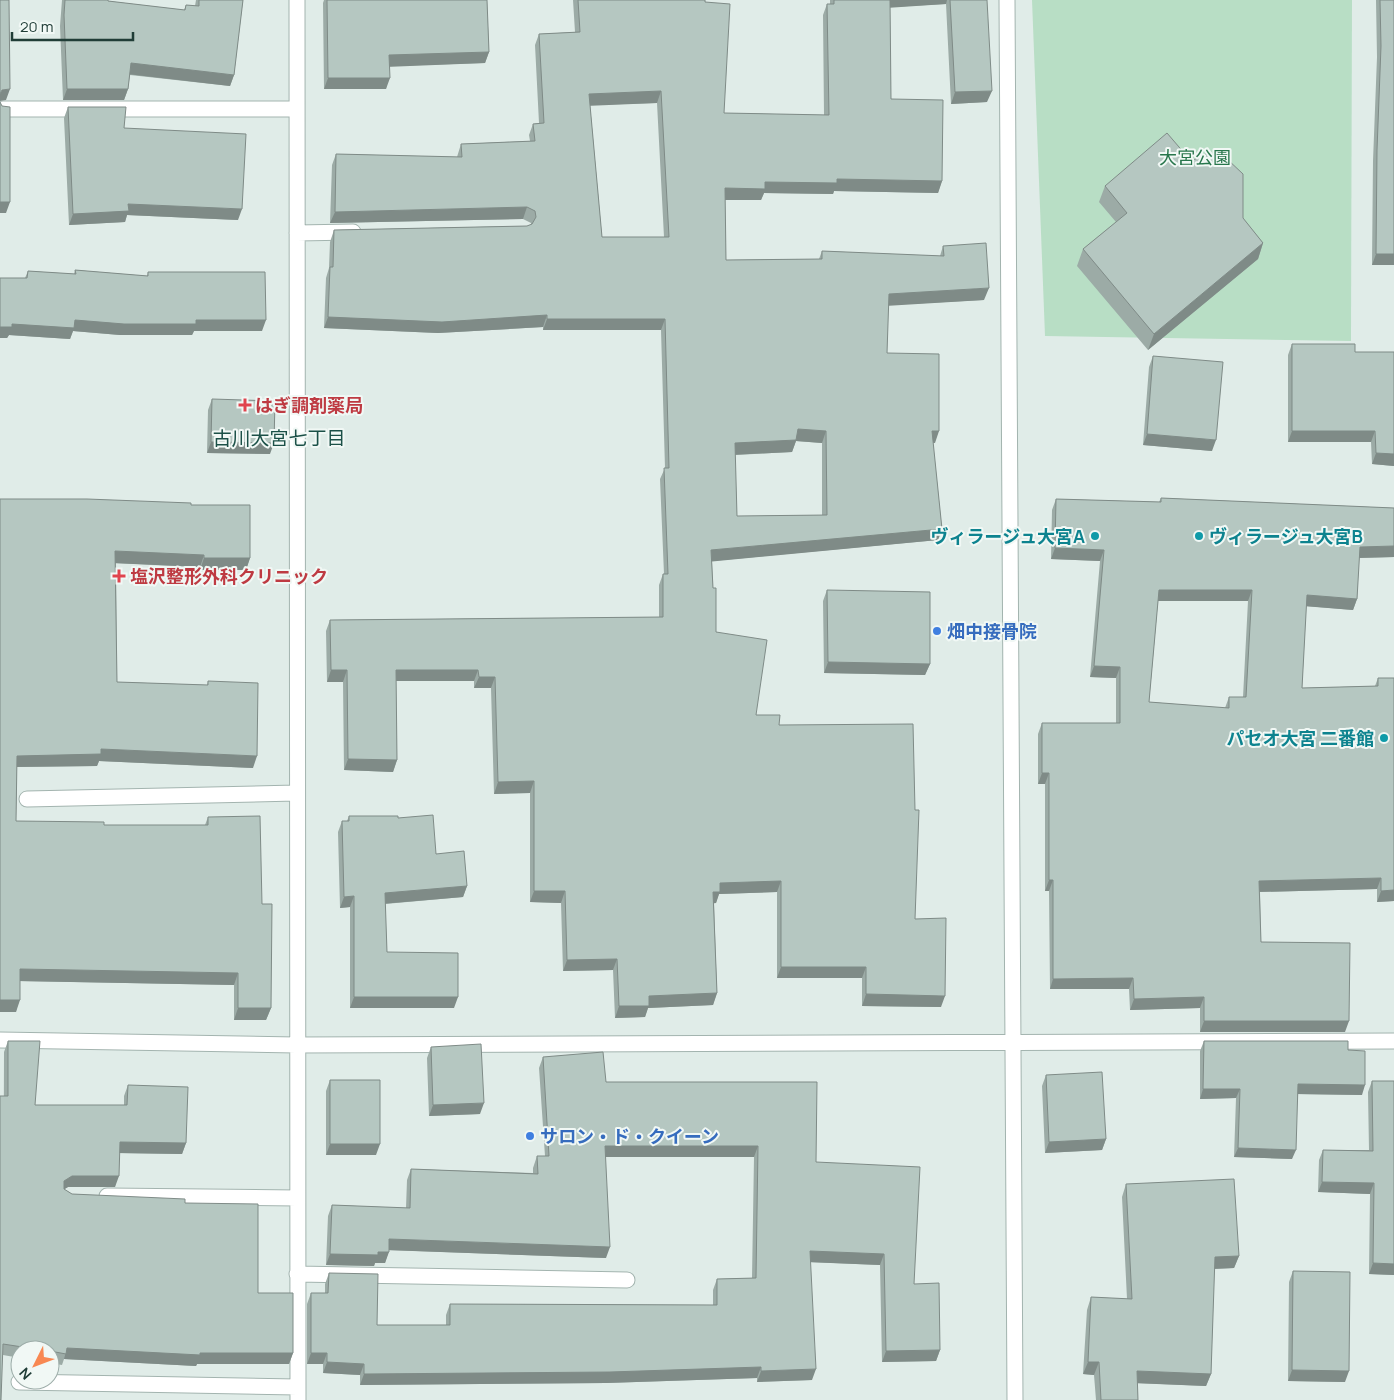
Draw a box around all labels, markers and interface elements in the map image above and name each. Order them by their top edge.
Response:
scale bar [12,10,134,42]
text: 20 m [20,16,53,37]
park label: 大宮公園 [1159,145,1231,169]
place label: はぎ調剤薬局 [255,393,363,417]
marker: はぎ調剤薬局 [239,399,251,411]
district label: 古川大宮七丁目 [212,425,346,451]
place label: ヴィラージュ大宮A [931,524,1085,548]
place label: ヴィラージュ大宮B [1209,524,1363,548]
marker: ヴィラージュ大宮A [1089,530,1101,542]
marker: ヴィラージュ大宮B [1193,530,1205,542]
place label: 塩沢整形外科クリニック [130,564,328,588]
marker: 塩沢整形外科クリニック [112,569,126,583]
place label: 畑中接骨院 [947,619,1037,643]
marker: 畑中接骨院 [931,625,943,637]
place label: パセオ大宮 二番館 [1226,726,1374,750]
marker: パセオ大宮 二番館 [1378,732,1390,744]
place label: サロン・ド・クイーン [540,1124,719,1148]
marker: サロン・ド・クイーン [524,1130,536,1142]
north arrow [10,1340,60,1390]
text: N [15,1364,35,1384]

